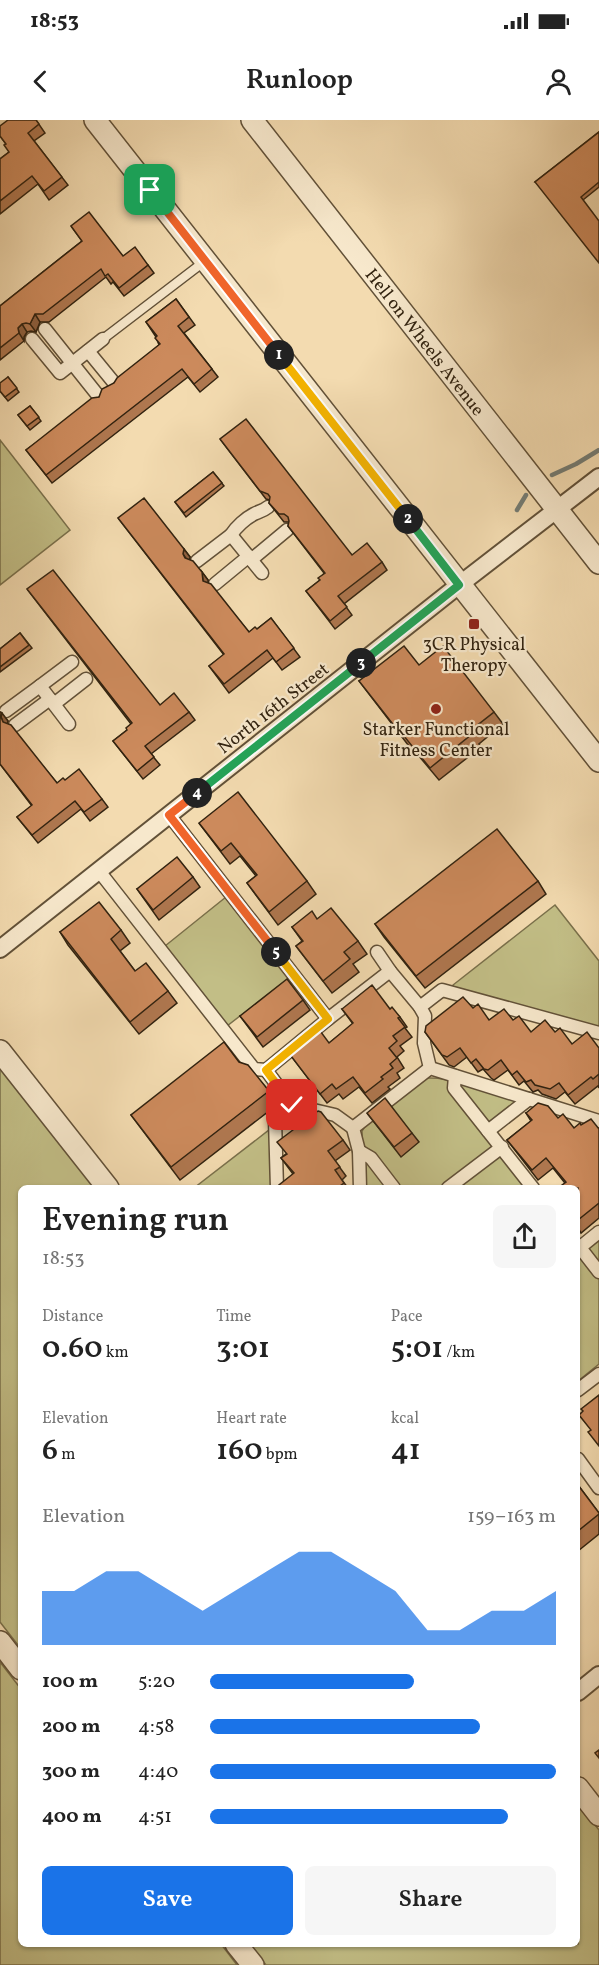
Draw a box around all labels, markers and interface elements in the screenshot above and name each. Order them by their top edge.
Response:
text: 18:53 [30,6,79,37]
text: Runloop [246,62,353,100]
icon: back [24,65,57,98]
icon: person [542,65,575,98]
pin [124,164,175,215]
icon: arrive [133,173,166,206]
street label: Hell on Wheels Avenue [358,264,489,422]
pin: 1 [264,340,294,370]
text: 1 [276,344,282,366]
pin: 2 [393,504,423,534]
text: 2 [404,508,412,530]
marker: 3CR Physical Theropy [467,617,481,631]
place label: 3CR Physical Theropy [423,633,525,679]
pin: 3 [346,648,376,678]
text: 3 [357,652,365,674]
street label: North 16th Street [213,658,335,761]
marker: Starker Functional Fitness Center [429,702,443,716]
place label: Starker Functional Fitness Center [363,718,509,764]
pin: 4 [182,778,212,808]
text: 4 [192,782,202,804]
pin: 5 [261,937,291,967]
text: 5 [272,941,280,963]
pin [266,1079,317,1130]
icon: check [275,1088,308,1121]
text: Evening run [42,1199,229,1245]
button: share [493,1205,556,1268]
text: 18:53 [42,1245,85,1273]
text: Distance [42,1306,103,1328]
text: Time [216,1306,251,1328]
text: Pace [391,1306,423,1328]
text: 0.60 [42,1328,103,1370]
text: 3:01 [216,1328,270,1370]
text: 5:01 [391,1328,443,1370]
text: km [103,1342,129,1364]
text: /km [443,1342,475,1364]
text: Elevation [42,1408,109,1430]
text: Heart rate [216,1408,287,1430]
text: kcal [391,1408,419,1430]
text: 6 [42,1430,58,1472]
text: 160 [216,1430,262,1472]
text: 41 [391,1430,421,1472]
text: m [58,1444,75,1466]
text: bpm [262,1444,298,1466]
text: Elevation [42,1503,125,1531]
text: 159–163 m [467,1503,556,1531]
text: 100 m [42,1668,98,1696]
text: 5:20 [138,1668,175,1696]
text: 200 m [42,1713,100,1741]
text: 4:58 [138,1713,174,1741]
text: 300 m [42,1758,100,1786]
text: 4:40 [138,1758,178,1786]
text: 400 m [42,1803,102,1831]
text: 4:51 [138,1803,172,1831]
button: Save [42,1866,293,1935]
button: Share [305,1866,556,1935]

